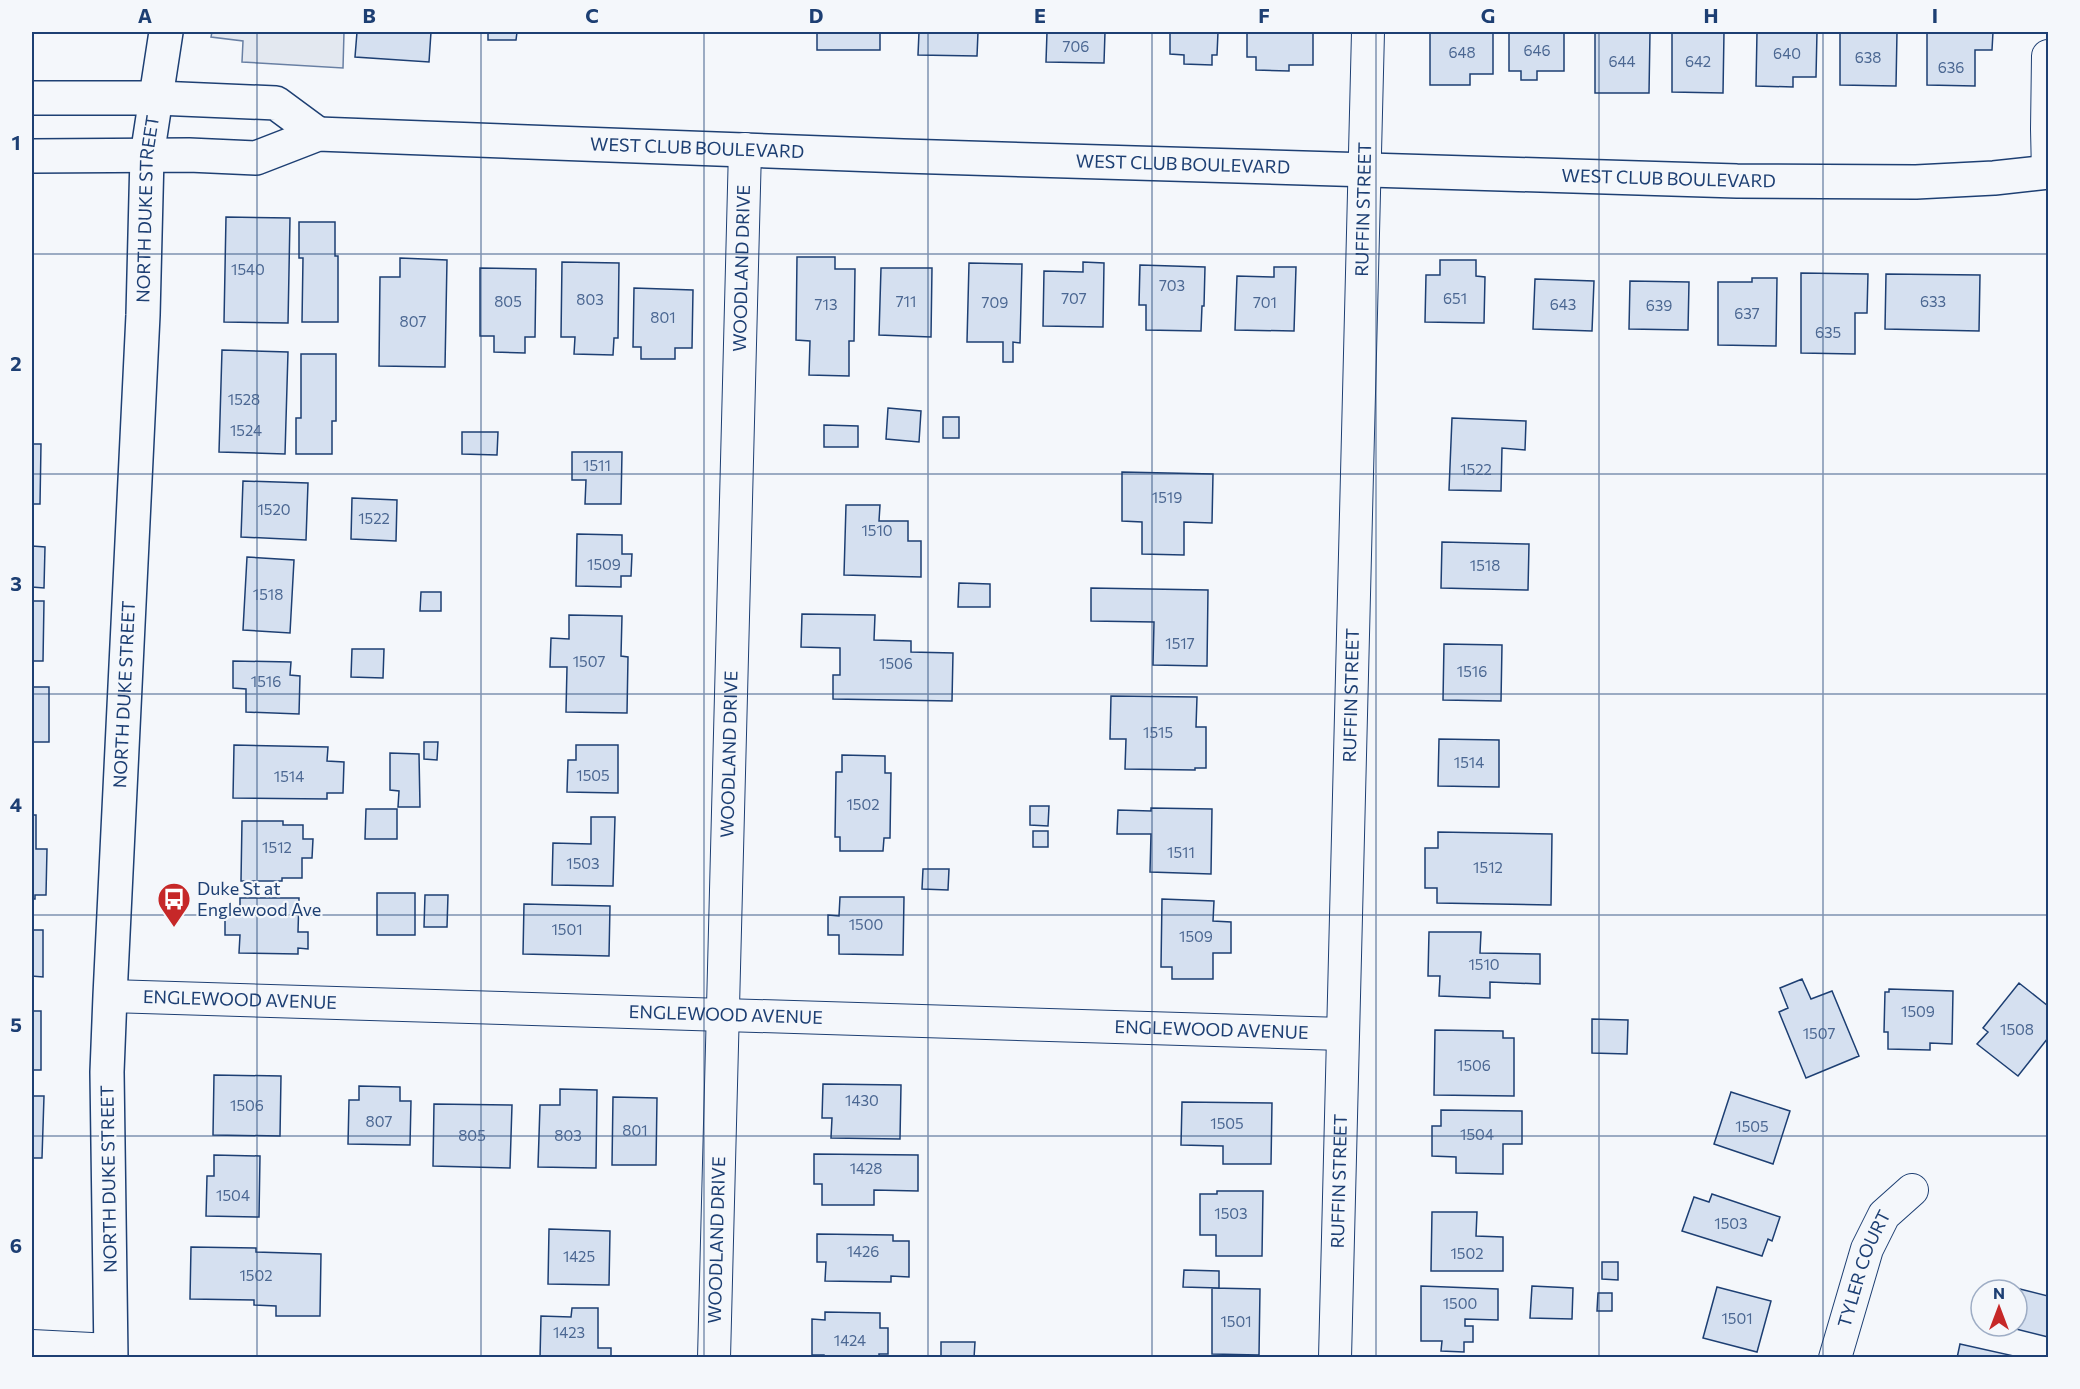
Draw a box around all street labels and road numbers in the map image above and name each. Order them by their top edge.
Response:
street label: NORTH DUKE STREET [131,114,163,303]
street label: WEST CLUB BOULEVARD [590,132,805,162]
street label: RUFFIN STREET [1350,142,1375,277]
street label: WEST CLUB BOULEVARD [1075,149,1290,178]
street label: WEST CLUB BOULEVARD [1561,164,1776,191]
street label: WOODLAND DRIVE [728,185,754,352]
street label: NORTH DUKE STREET [108,600,139,789]
street label: RUFFIN STREET [1338,628,1363,763]
street label: WOODLAND DRIVE [715,670,742,838]
street label: ENGLEWOOD AVENUE [143,985,337,1013]
street label: ENGLEWOOD AVENUE [628,1000,823,1028]
street label: ENGLEWOOD AVENUE [1114,1015,1309,1043]
street label: NORTH DUKE STREET [95,1085,121,1273]
street label: RUFFIN STREET [1326,1114,1351,1249]
street label: WOODLAND DRIVE [703,1156,729,1324]
street label: TYLER COURT [1833,1206,1895,1330]

